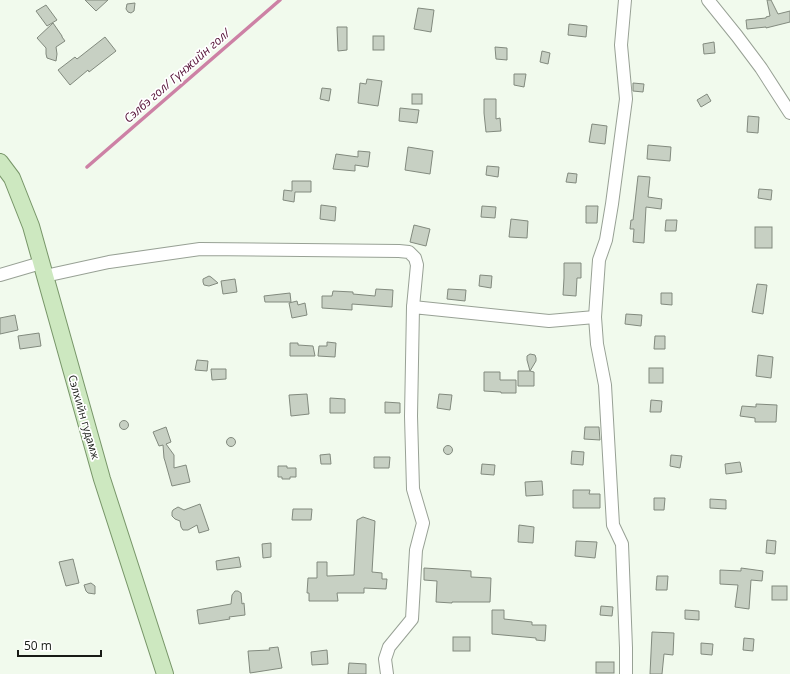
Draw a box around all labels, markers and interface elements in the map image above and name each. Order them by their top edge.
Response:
water label: Сэлбэ гол/ Гүнжийн гол/ [120,24,235,126]
street label: Сэлхийн гудамж [65,373,104,462]
scale bar [18,632,101,658]
text: 50 m [24,637,52,654]

